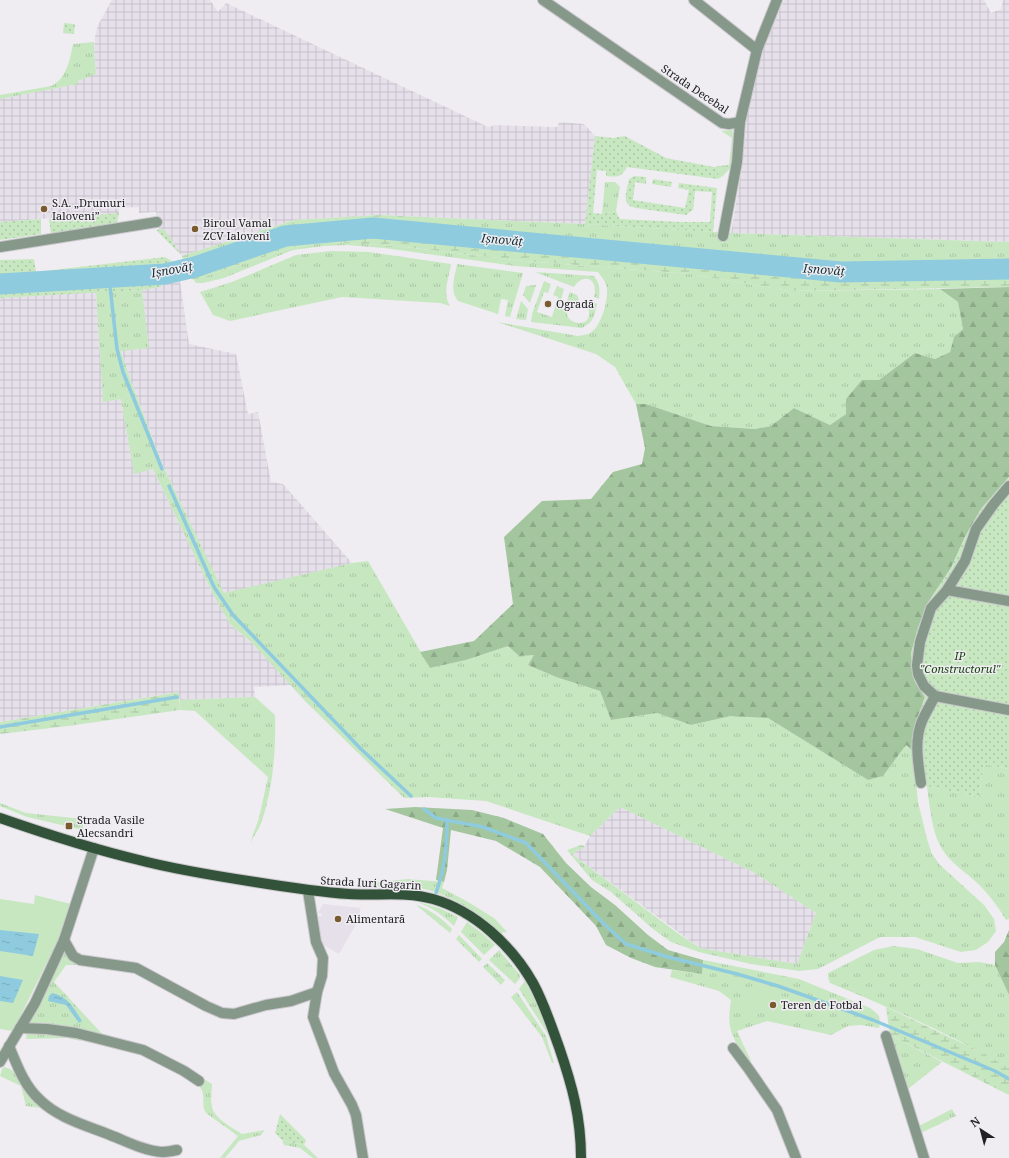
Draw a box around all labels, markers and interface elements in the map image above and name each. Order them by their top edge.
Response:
street label: Strada Decebal [659,60,732,117]
place label: S.A. „Drumuri Ialoveni” [52,195,126,223]
marker: S.A. „Drumuri Ialoveni” [39,204,49,214]
place label: Biroul Vamal ZCV Ialoveni [203,215,272,243]
marker: Biroul Vamal ZCV Ialoveni [190,224,200,234]
water label: Ișnovăț [479,229,524,250]
water label: Ișnovăț [149,257,195,282]
water label: Ișnovăț [802,259,846,279]
place label: Ogradă [556,296,594,311]
marker: Ogradă [543,299,553,309]
park label: IP "Constructorul" [920,648,1001,676]
place label: Strada Vasile Alecsandri [77,812,145,840]
marker: Strada Vasile Alecsandri [64,821,74,831]
street label: Strada Iuri Gagarin [320,872,422,893]
place label: Alimentară [346,911,405,926]
marker: Alimentară [333,914,343,924]
place label: Teren de Fotbal [781,997,863,1012]
marker: Teren de Fotbal [768,1000,778,1010]
north arrow [961,1110,1001,1150]
text: N [967,1113,983,1130]

